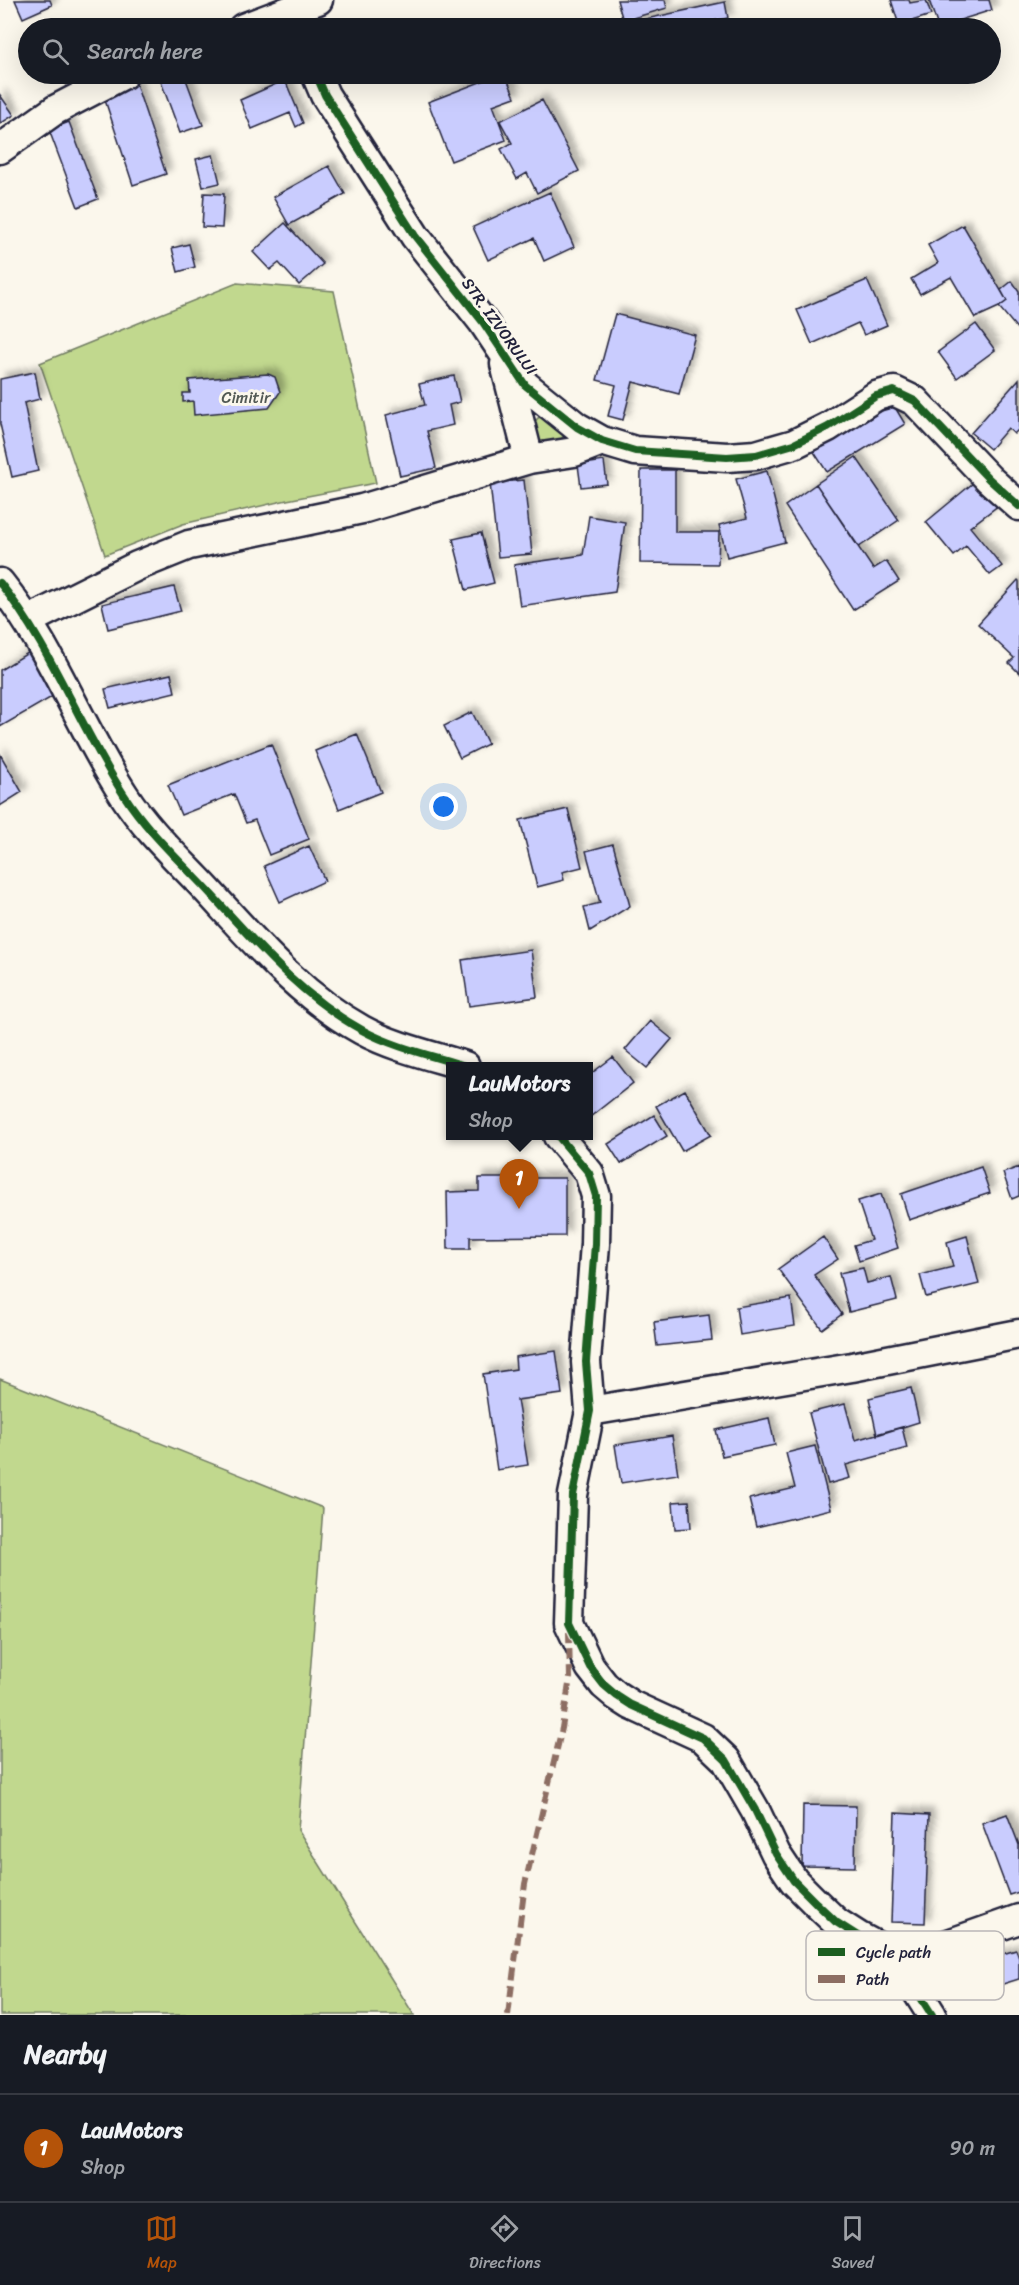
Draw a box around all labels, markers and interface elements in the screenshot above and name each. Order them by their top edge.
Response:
search box [18,18,1001,84]
text: Search here [87,32,203,71]
icon: search [39,35,72,68]
street label: STR. IZVORULUI [454,271,545,382]
park label: Cimitir [221,383,272,412]
your location [429,792,458,821]
popup [446,1062,593,1140]
text: LauMotors [469,1064,570,1103]
text: Shop [469,1103,513,1138]
pin: 1 [500,1160,538,1209]
legend [806,1931,1004,2000]
text: Cycle path [856,1938,931,1967]
text: Path [856,1965,889,1994]
text: Nearby [24,2031,106,2077]
text: LauMotors [81,2111,183,2150]
text: 1 [39,2131,48,2166]
text: 90 m [950,2131,995,2166]
text: Shop [81,2150,125,2185]
tab: Map [145,2212,178,2277]
tab: Directions [469,2212,541,2277]
tab: Saved [831,2212,874,2277]

